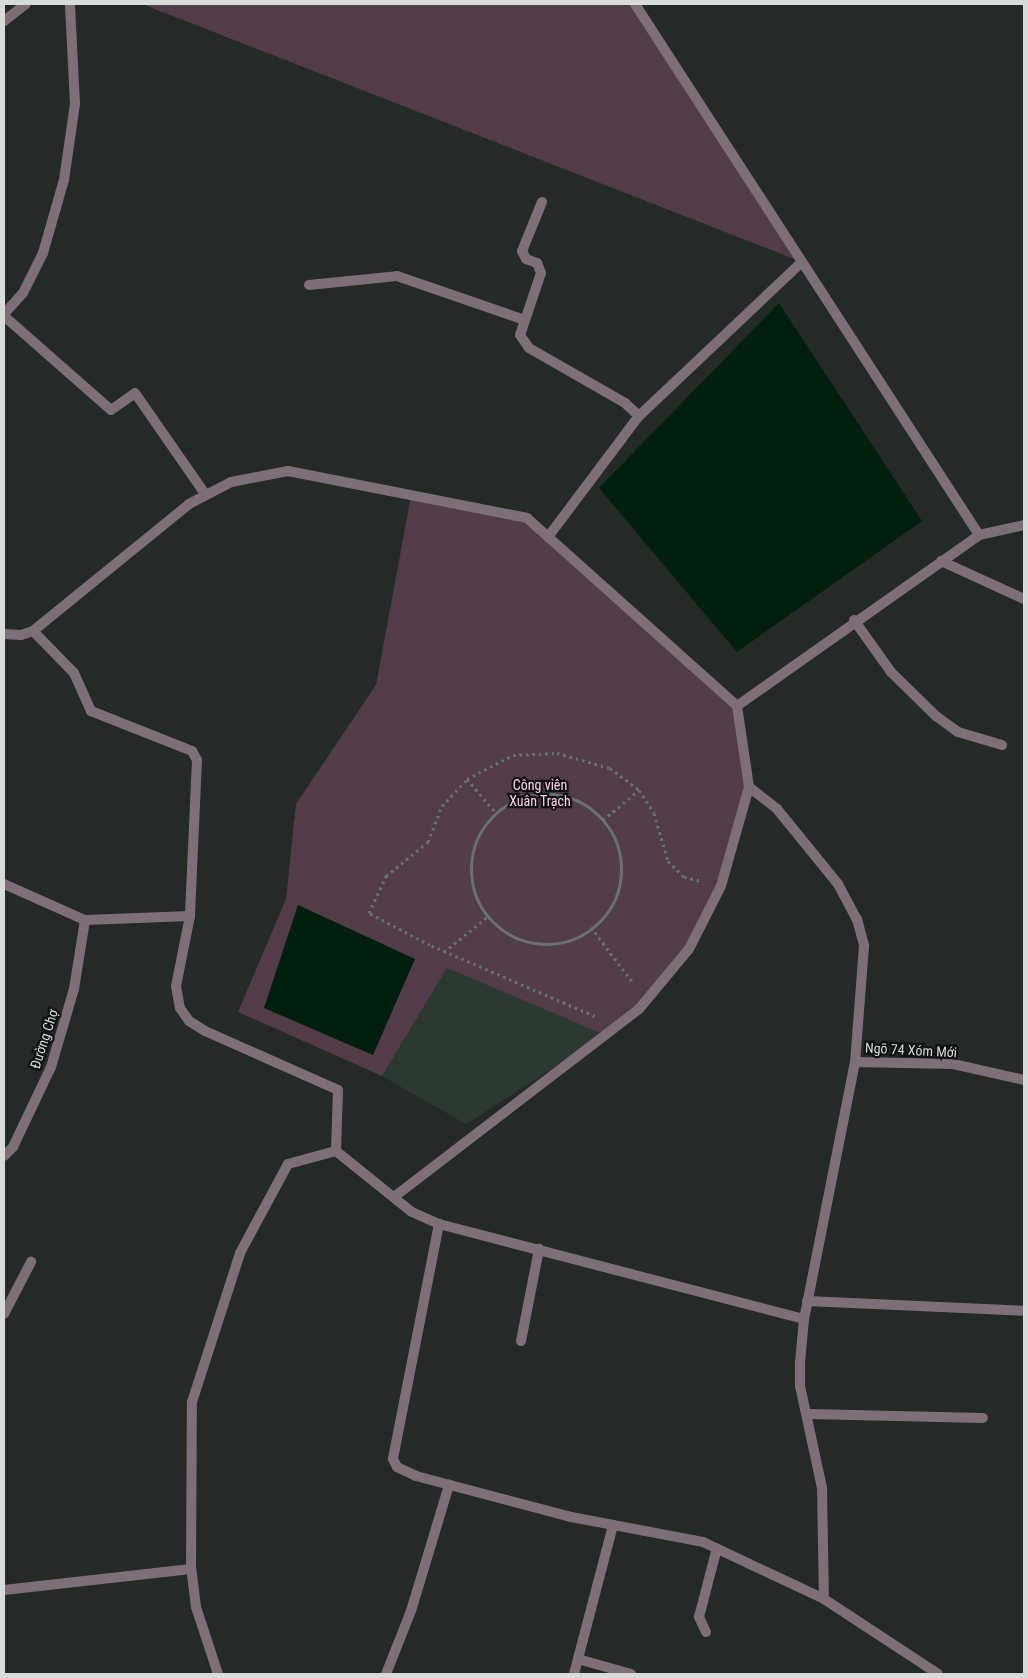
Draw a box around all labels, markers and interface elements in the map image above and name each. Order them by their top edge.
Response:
park label: Công viên Xuân Trạch [509,777,571,810]
street label: Đường Chợ [26,1007,62,1071]
street label: Ngõ 74 Xóm Mới [865,1039,957,1061]

